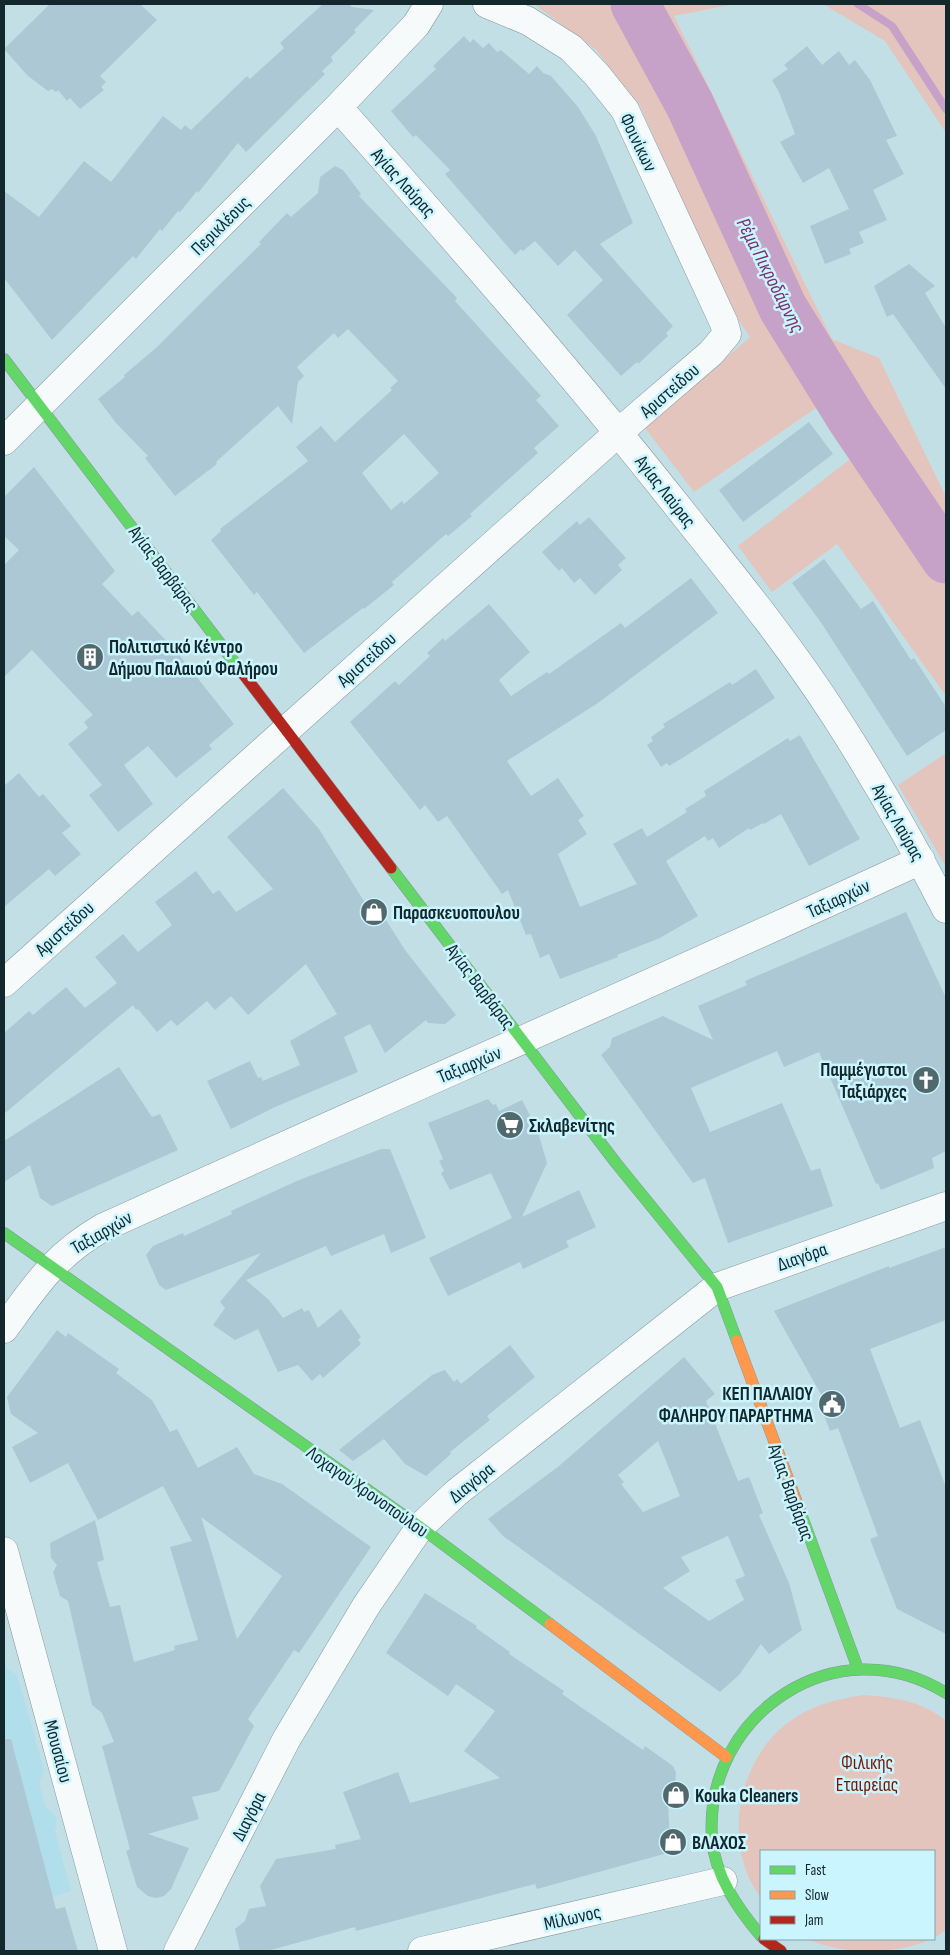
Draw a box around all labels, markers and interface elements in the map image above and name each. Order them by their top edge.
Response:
street label: Φοινίκων [614,110,662,176]
street label: Αγίας Λαύρας [365,143,440,222]
street label: Περικλέους [187,192,256,261]
water label: Ρέμα Πικροδάφνης [731,214,809,337]
street label: Αριστείδου [635,359,704,424]
street label: Αγίας Λαύρας [629,450,700,533]
street label: Αγίας Βαρβάρας [123,521,203,616]
street label: Αριστείδου [332,628,401,693]
place label: Πολιτιστικό Κέντρο Δήμου Παλαιού Φαλήρου [109,636,278,681]
building icon: Πολιτιστικό Κέντρο Δήμου Παλαιού Φαλήρου [75,642,105,672]
street label: Αγίας Λαύρας [866,779,929,866]
street label: Ταξιαρχών [803,875,874,924]
street label: Αριστείδου [30,897,99,962]
shop icon: Παρασκευοπουλου [359,897,389,927]
place label: Παρασκευοπουλου [393,902,520,925]
street label: Αγίας Βαρβάρας [440,939,520,1034]
street label: Ταξιαρχών [434,1041,505,1089]
place label: Παμμέγιστοι Ταξιάρχες [820,1059,907,1104]
church icon: Παμμέγιστοι Ταξιάρχες [911,1065,941,1095]
supermarket icon: Σκλαβενίτης [495,1110,525,1140]
place label: Σκλαβενίτης [529,1115,615,1138]
street label: Ταξιαρχών [67,1206,137,1260]
street label: Διαγόρα [774,1238,831,1277]
place label: ΚΕΠ ΠΑΛΑΙΟΥ ΦΑΛΗΡΟΥ ΠΑΡΑΡΤΗΜΑ [658,1383,814,1428]
public building icon: ΚΕΠ ΠΑΛΑΙΟΥ ΦΑΛΗΡΟΥ ΠΑΡΑΡΤΗΜΑ [817,1389,847,1419]
street label: Αγίας Βαρβάρας [762,1440,819,1544]
street label: Λοχαγού Χρονοπούλου [301,1441,432,1543]
street label: Διαγόρα [445,1458,499,1508]
street label: Μουσαίου [38,1718,77,1785]
park label: Φιλικής Εταιρείας [836,1752,898,1797]
shop icon: Kouka Cleaners [661,1780,691,1810]
place label: Kouka Cleaners [695,1785,798,1808]
street label: Διαγόρα [227,1788,271,1845]
shop icon: ΒΛΑΧΟΣ [658,1827,688,1857]
place label: ΒΛΑΧΟΣ [692,1832,746,1855]
legend [760,1850,935,1940]
text: Fast [805,1861,827,1880]
text: Slow [805,1886,829,1905]
street label: Μίλωνος [542,1901,603,1936]
text: Jam [804,1911,823,1930]

